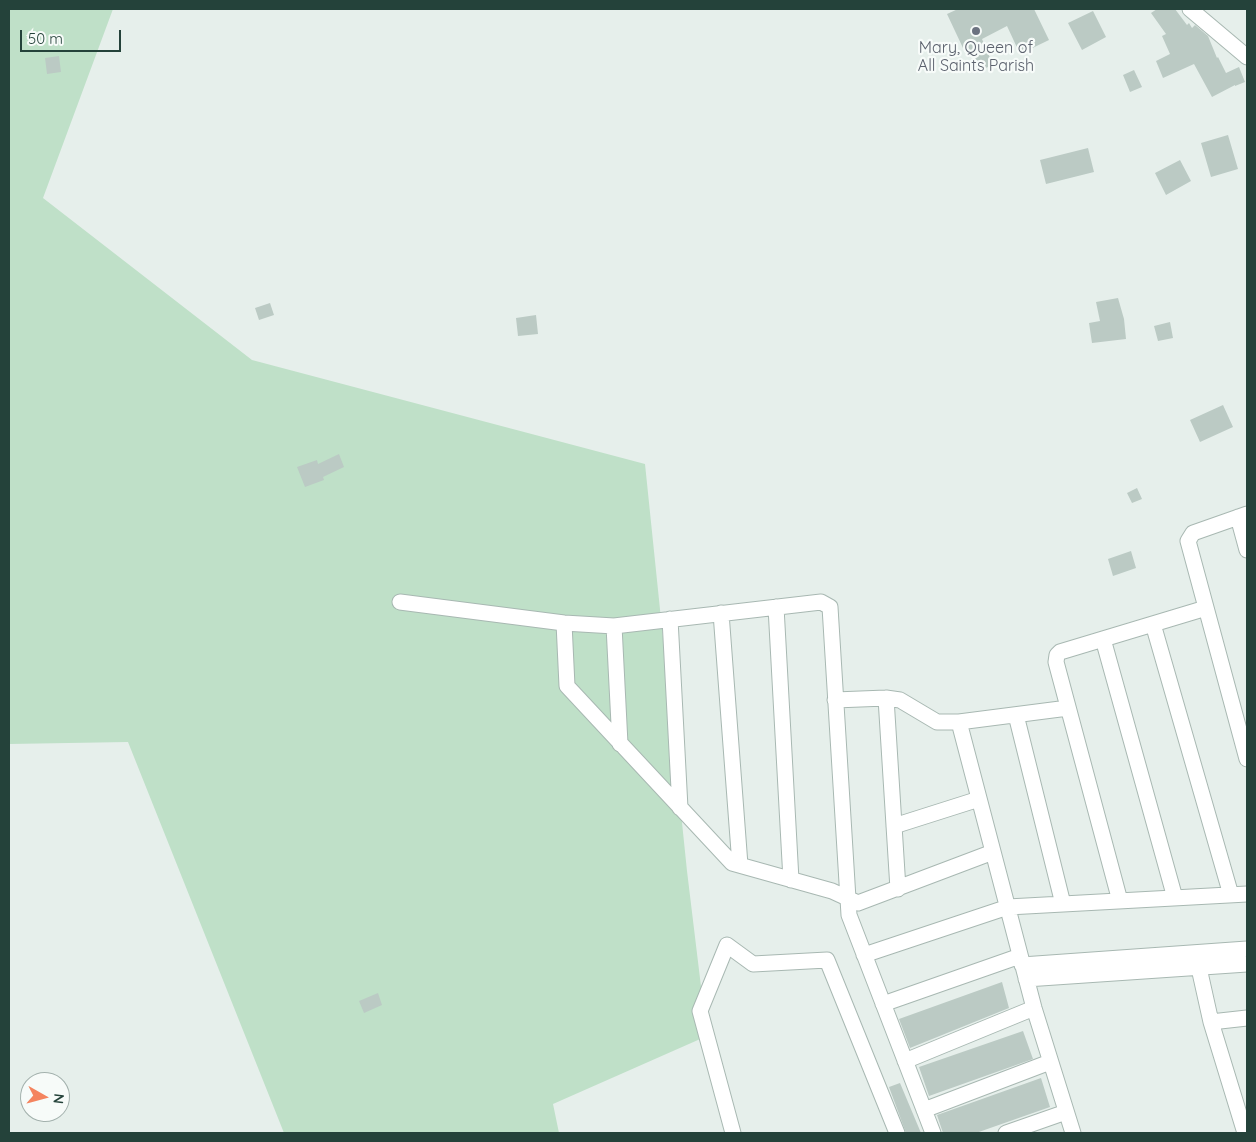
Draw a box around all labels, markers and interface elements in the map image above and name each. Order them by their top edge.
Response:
scale bar [22,20,124,52]
marker: Mary, Queen of All Saints Parish [970,25,982,37]
text: 50 m [28,29,63,48]
place label: Mary, Queen of All Saints Parish [918,38,1034,76]
north arrow [20,1072,70,1122]
text: N [49,1092,68,1105]

